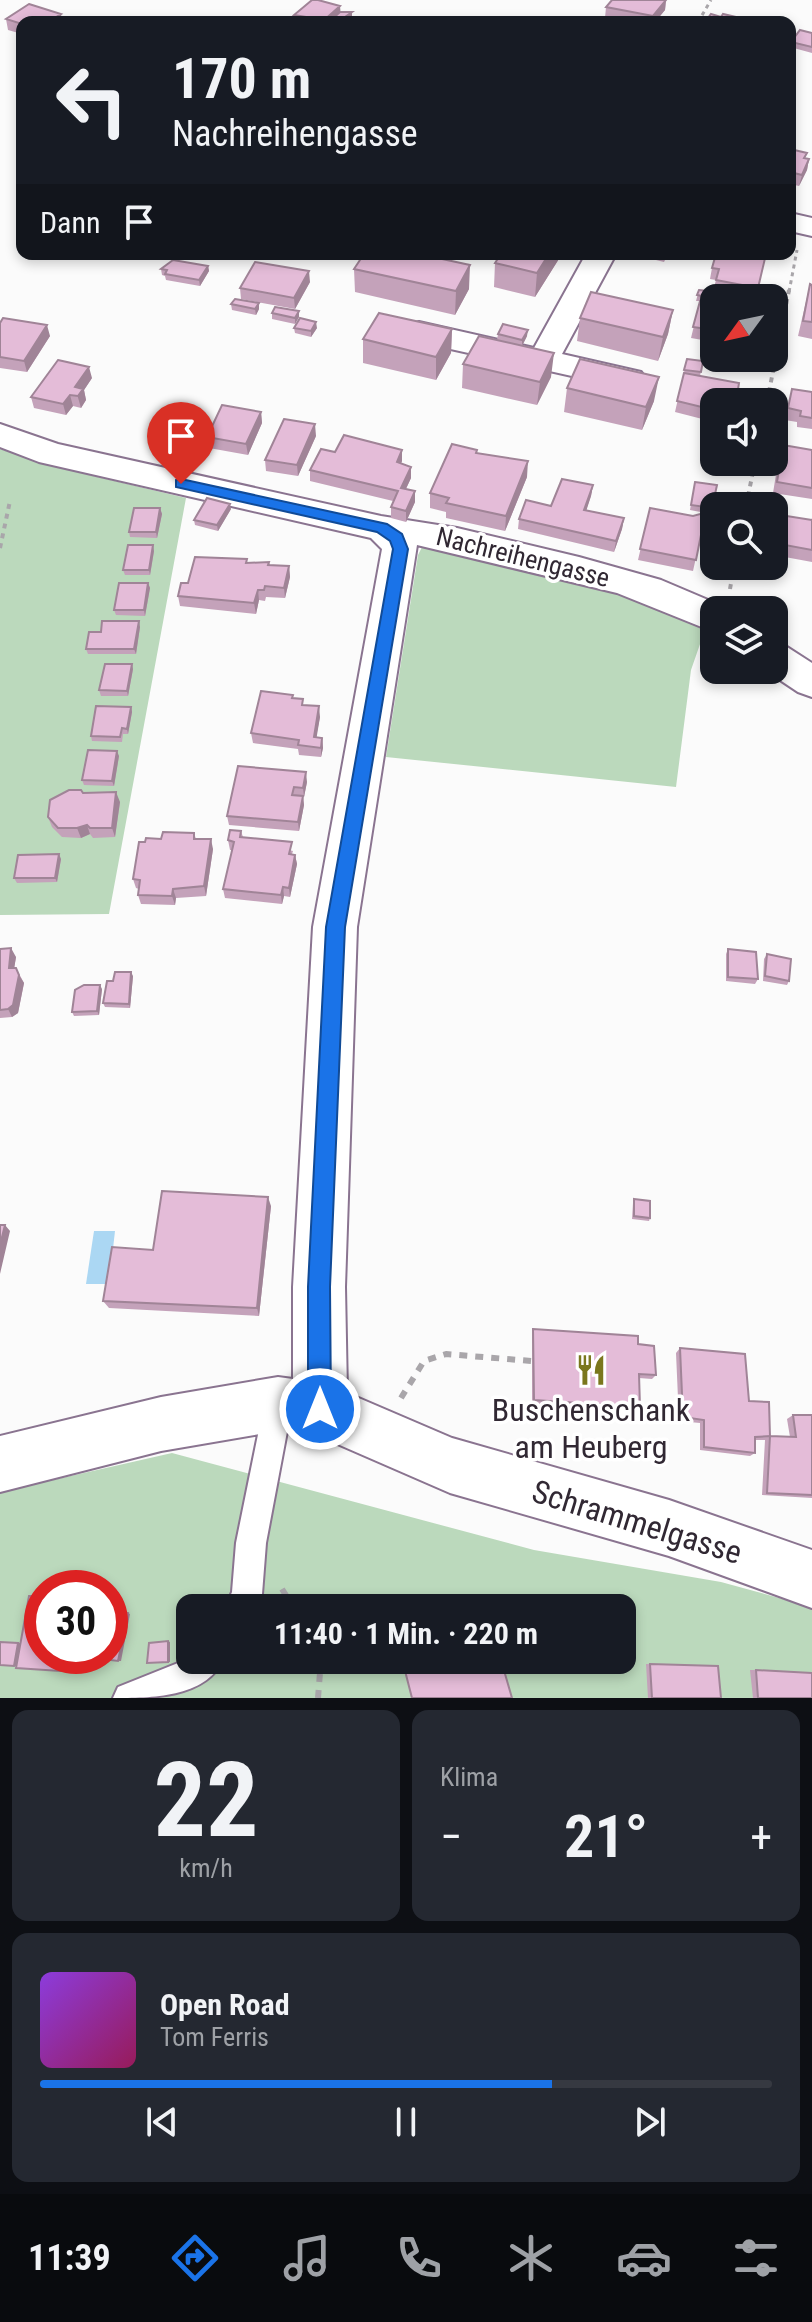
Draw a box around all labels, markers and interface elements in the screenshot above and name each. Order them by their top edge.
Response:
text: 170 m [172,46,311,112]
icon: left [40,48,144,152]
text: Nachreihengasse [172,113,418,155]
icon: arrive [117,200,161,244]
text: Dann [40,205,101,240]
north arrow [700,284,788,372]
map controls [700,284,788,684]
button: sound [700,388,788,476]
pin [147,402,215,484]
icon: arrive [159,414,203,458]
button: search [700,492,788,580]
street label: Nachreihengasse [433,521,613,593]
button: layers [700,596,788,684]
restaurant icon: Buschenschank am Heuberg [574,1353,608,1387]
position arrow [278,1367,362,1451]
place label: Buschenschank am Heuberg [492,1391,691,1466]
street label: Schrammelgasse [528,1472,746,1572]
speed limit sign: 30 [24,1570,128,1674]
text: 11:40 · 1 Min. · 220 m [274,1616,538,1651]
text: 22 [153,1740,259,1861]
text: Klima [440,1762,498,1792]
text: 21° [564,1801,648,1872]
text: − [440,1811,462,1863]
text: + [750,1811,772,1863]
text: km/h [179,1853,233,1883]
text: Open Road [160,1987,290,2022]
text: Tom Ferris [160,2022,269,2052]
icon: previous [140,2100,184,2144]
icon: pause [384,2100,428,2144]
icon: next [628,2100,672,2144]
icon: directions [167,2230,223,2286]
icon: music [279,2230,335,2286]
icon: phone [391,2230,447,2286]
icon: climate [503,2230,559,2286]
icon: car [616,2230,672,2286]
icon: filters [728,2230,784,2286]
text: 11:39 [28,2237,111,2279]

